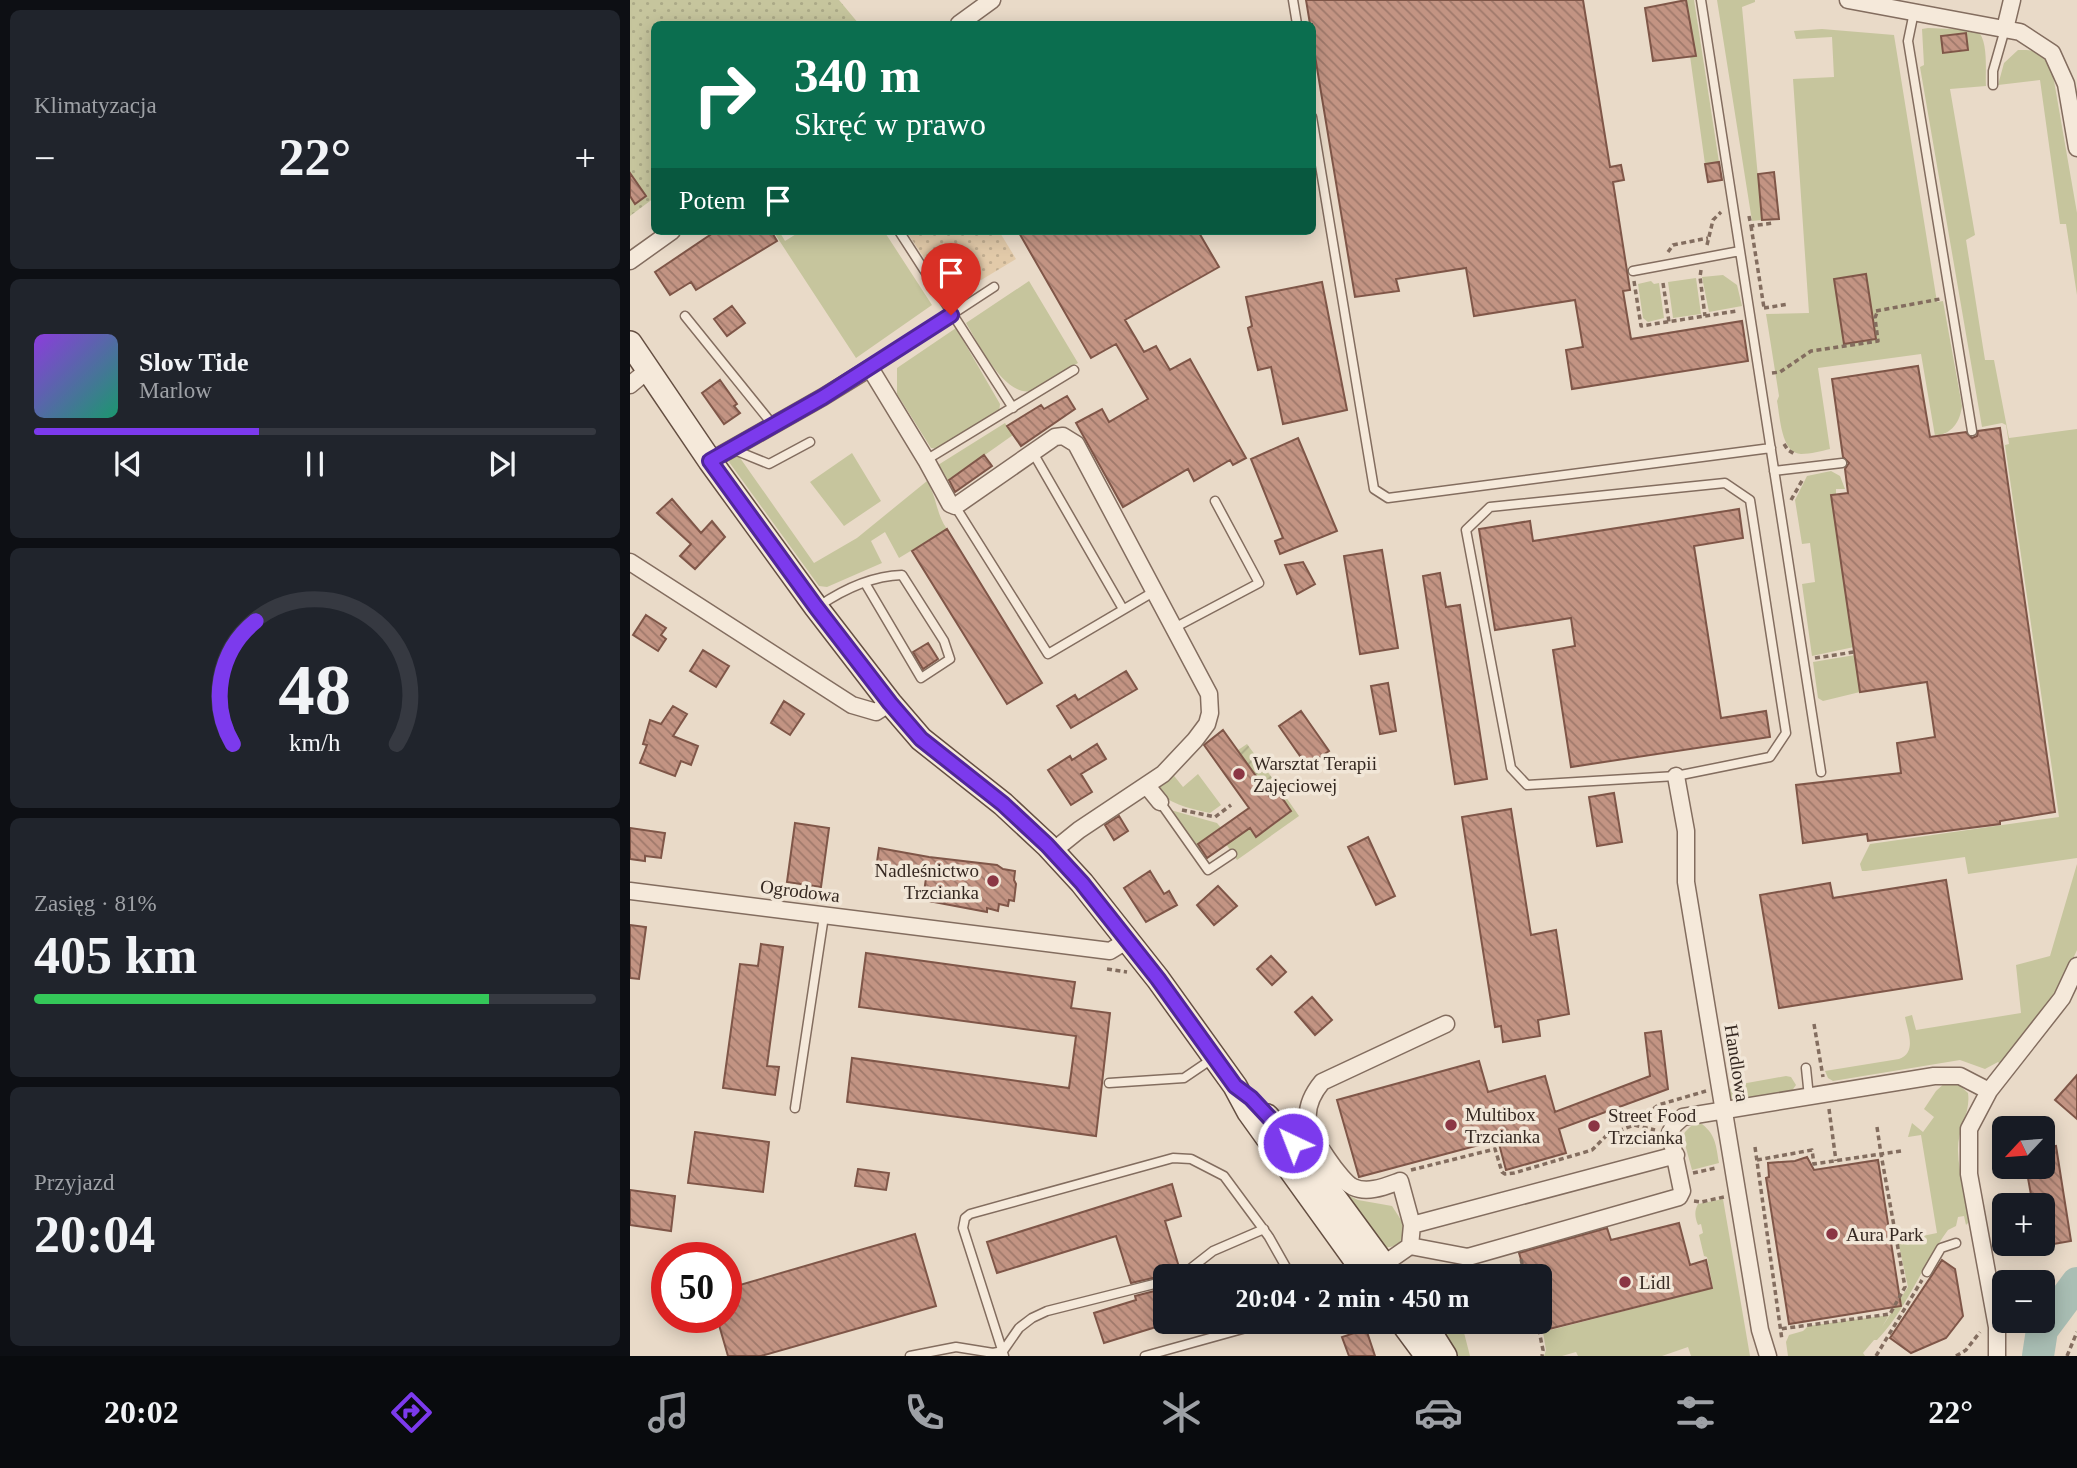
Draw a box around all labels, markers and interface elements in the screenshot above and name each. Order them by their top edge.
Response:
text: 340 m [794,48,921,103]
icon: right [679,49,770,140]
text: Klimatyzacja [34,93,157,118]
text: Skręć w prawo [794,106,986,142]
text: 22° [279,129,351,186]
text: − [34,137,55,179]
text: + [575,137,596,179]
icon: arrive [759,182,797,220]
text: Potem [679,186,745,215]
pin [921,243,981,315]
icon: arrive [932,254,970,292]
text: Slow Tide [139,348,249,377]
text: Marlow [139,378,212,403]
icon: previous [109,445,147,483]
icon: pause [296,445,334,483]
icon: next [483,445,521,483]
text: 48 [279,649,351,730]
text: km/h [289,729,341,756]
place label: Warsztat Terapii Zajęciowej [1253,753,1377,796]
marker: Warsztat Terapii Zajęciowej [1231,766,1247,782]
place label: Nadleśnictwo Trzcianka [875,860,980,903]
marker: Nadleśnictwo Trzcianka [985,873,1001,889]
street label: Ogrodowa [759,876,842,906]
text: Zasięg · 81% [34,891,157,916]
text: 405 km [34,927,197,984]
street label: Handlowa [1721,1023,1754,1104]
place label: Multibox Trzcianka [1465,1104,1541,1147]
place label: Street Food Trzcianka [1608,1105,1697,1148]
position arrow [1256,1106,1330,1180]
north arrow [1992,1116,2054,1180]
map controls [1992,1116,2055,1333]
marker: Multibox Trzcianka [1443,1117,1459,1133]
marker: Street Food Trzcianka [1586,1118,1602,1134]
text: Przyjazd [34,1170,114,1195]
button: + [1992,1193,2055,1256]
text: 20:04 [34,1206,155,1263]
place label: Aura Park [1846,1224,1924,1245]
marker: Aura Park [1824,1226,1840,1242]
speed limit sign: 50 [651,1242,742,1333]
button: − [1992,1270,2055,1333]
place label: Lidl [1639,1272,1671,1293]
marker: Lidl [1617,1274,1633,1290]
text: 20:04 · 2 min · 450 m [1236,1284,1470,1313]
icon: directions [387,1388,436,1437]
icon: music [644,1388,693,1437]
icon: phone [900,1388,949,1437]
icon: climate [1157,1388,1206,1437]
icon: car [1414,1388,1463,1437]
icon: filters [1671,1388,1720,1437]
text: 20:02 [104,1394,179,1430]
text: 22° [1928,1394,1973,1430]

